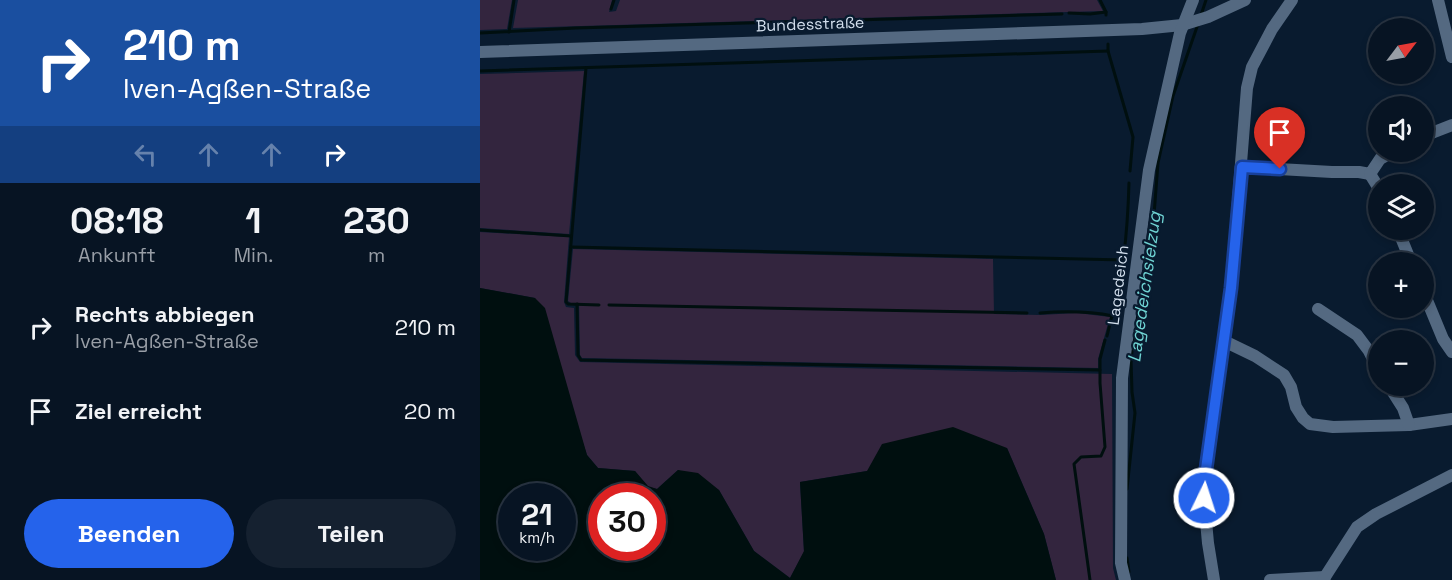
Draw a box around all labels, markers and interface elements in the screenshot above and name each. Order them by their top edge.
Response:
street label: Bundesstraße [755,12,865,36]
north arrow [1368,18,1434,84]
map controls [1368,18,1434,396]
text: 210 m [123,19,241,72]
icon: right [24,24,102,102]
text: Iven-Agßen-Straße [123,71,371,106]
button: sound [1368,96,1434,162]
pin [1254,107,1305,169]
icon: arrive [1263,116,1296,149]
icon: left [129,138,162,171]
icon: ahead [192,138,225,171]
icon: ahead [255,138,288,171]
icon: right [318,138,351,171]
button: layers [1368,174,1434,240]
text: 08:18 [70,198,164,244]
text: 1 [245,198,262,244]
text: 230 [343,198,410,244]
water label: Lagedeichsielzug [1122,209,1166,364]
text: Ankunft [78,242,156,268]
text: Min. [234,242,273,268]
text: m [368,242,385,268]
street label: Lagedeich [1103,244,1133,326]
button: + [1368,252,1434,318]
text: Rechts abbiegen [75,300,255,328]
icon: right [24,311,57,344]
text: 210 m [395,313,456,341]
text: Iven-Agßen-Straße [75,328,259,354]
button: − [1368,330,1434,396]
icon: arrive [24,395,57,428]
text: Ziel erreicht [75,397,202,425]
text: 20 m [404,397,456,425]
position arrow [1172,466,1236,530]
speed limit sign: 30 [588,483,666,561]
text: 21 [521,495,553,534]
button: Beenden [24,499,234,568]
button: Teilen [246,499,456,568]
text: km/h [519,528,555,547]

